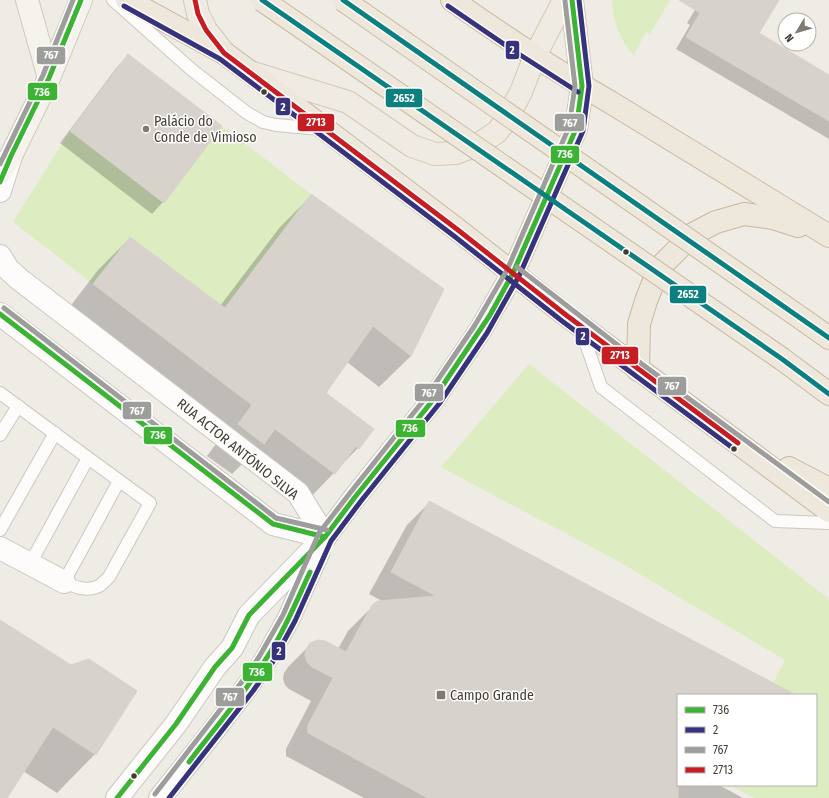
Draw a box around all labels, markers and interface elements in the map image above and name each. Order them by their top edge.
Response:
north arrow [777,12,817,52]
text: N [782,31,797,44]
line badge: 2 [505,40,520,60]
text: 2 [508,44,515,57]
line badge: 767 [36,46,66,65]
text: 767 [44,49,59,62]
line badge: 736 [27,82,58,101]
text: 736 [34,86,50,99]
unlabelled marker [259,87,269,97]
line badge: 2652 [385,88,423,108]
text: 2652 [392,92,415,105]
line badge: 2 [275,97,291,116]
text: 2 [279,101,286,114]
place label: Palácio do Conde de Vimioso [154,113,257,146]
line badge: 2713 [297,113,335,132]
line badge: 767 [554,113,585,132]
text: 2713 [305,116,326,129]
text: 767 [563,117,578,130]
marker: Palácio do Conde de Vimioso [141,124,151,134]
line badge: 736 [550,145,580,164]
text: 736 [557,148,573,161]
unlabelled marker [621,247,631,257]
line badge: 2652 [669,285,707,304]
text: 2652 [676,288,699,301]
line badge: 2 [575,327,590,346]
text: 2 [579,330,586,343]
line badge: 2713 [601,346,639,365]
text: 2713 [609,349,630,362]
line badge: 767 [657,376,687,396]
text: 767 [665,380,680,393]
line badge: 767 [414,383,444,402]
text: 767 [422,387,437,400]
street label: RUA ACTOR ANTÓNIO SILVA [174,394,303,504]
line badge: 767 [122,401,152,420]
text: 767 [130,405,145,418]
line badge: 736 [395,419,426,438]
text: 736 [402,422,418,435]
line badge: 736 [143,426,173,445]
text: 736 [150,429,166,442]
unlabelled marker [729,444,739,454]
line badge: 2 [271,641,286,661]
text: 2 [275,645,282,658]
line badge: 736 [242,662,273,682]
text: 736 [249,666,265,679]
line badge: 767 [215,687,245,707]
place label: Campo Grande [450,687,534,704]
marker: Campo Grande [435,689,447,701]
text: 767 [223,691,238,704]
legend [677,694,817,786]
text: 736 [713,703,729,717]
text: 2 [713,723,718,737]
text: 767 [713,743,728,757]
text: 2713 [713,763,733,777]
unlabelled marker [129,771,139,781]

